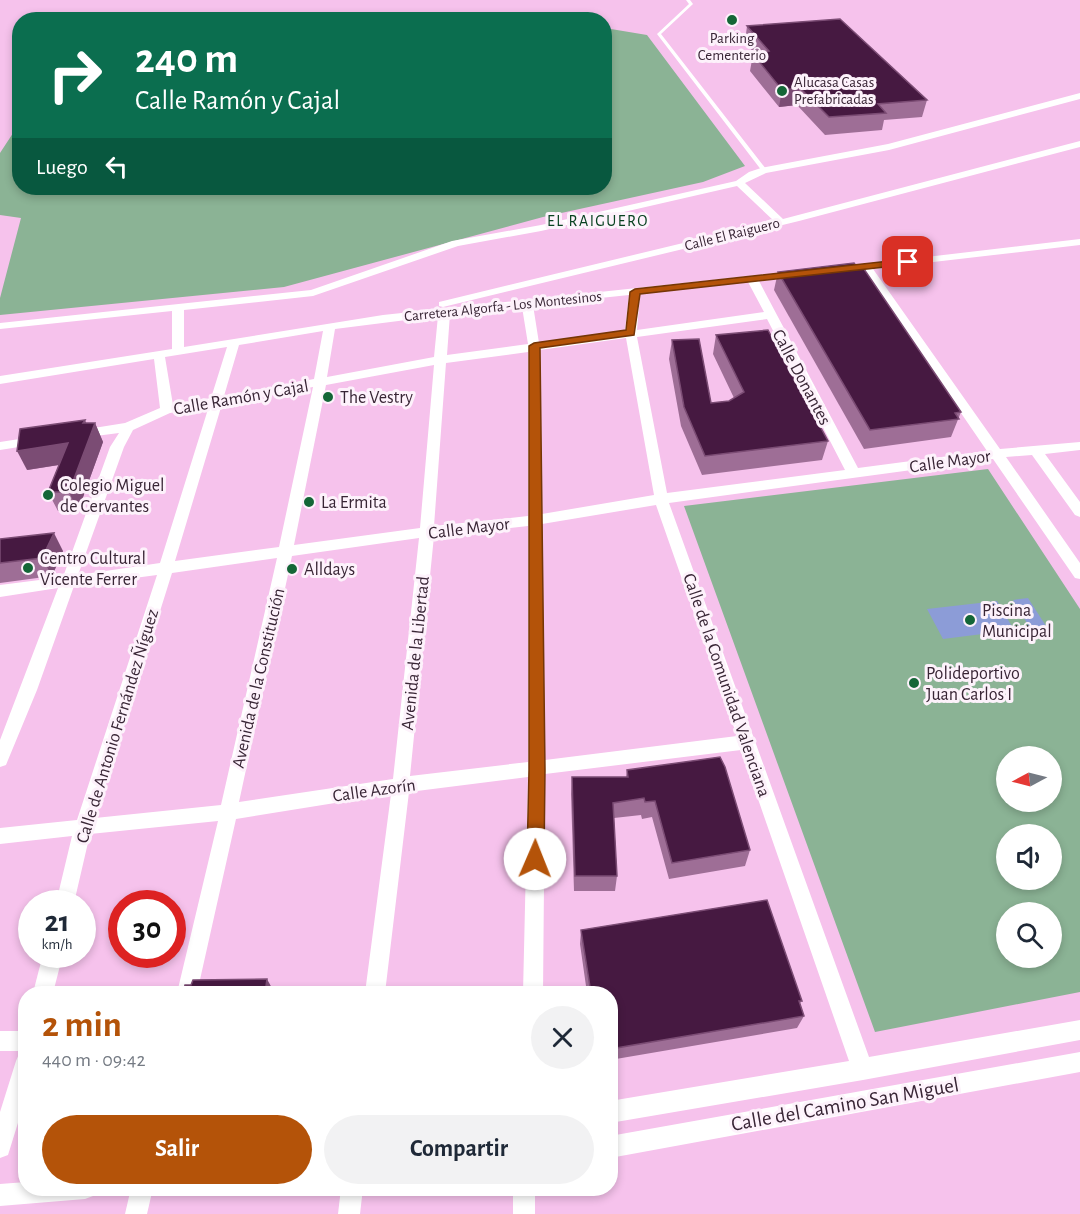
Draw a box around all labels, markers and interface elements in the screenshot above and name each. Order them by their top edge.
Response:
marker: Parking Cementerio [725,13,739,27]
place label: Parking Cementerio [698,31,766,63]
icon: right [36,36,114,114]
text: 240 m [135,38,238,80]
place label: Alucasa Casas Prefabricadas [794,75,874,107]
marker: Alucasa Casas Prefabricadas [775,84,789,98]
text: Calle Ramón y Cajal [135,87,340,114]
icon: left [100,150,133,183]
text: Luego [36,156,88,178]
district label: EL RAIGUERO [547,213,649,229]
street label: Calle El Raiguero [683,215,781,254]
pin [882,236,933,287]
icon: arrive [891,245,924,278]
street label: Carretera Algorfa - Los Montesinos [403,289,603,324]
street label: Calle Donantes [768,327,834,428]
street label: Calle Ramón y Cajal [172,377,310,419]
place label: The Vestry [340,389,413,407]
marker: The Vestry [321,390,335,404]
street label: Calle Mayor [908,447,992,477]
place label: Colegio Miguel de Cervantes [60,477,165,516]
marker: Colegio Miguel de Cervantes [41,488,55,502]
place label: La Ermita [321,494,387,512]
marker: La Ermita [302,495,316,509]
street label: Calle Mayor [427,515,511,543]
place label: Centro Cultural Vicente Ferrer [40,550,146,589]
marker: Centro Cultural Vicente Ferrer [21,561,35,575]
place label: Alldays [304,561,355,579]
marker: Alldays [285,562,299,576]
street label: Calle de la Comunidad Valenciana [679,571,773,800]
street label: Avenida de la Libertad [399,575,433,731]
street label: Avenida de la Constitución [229,586,288,770]
place label: Piscina Municipal [982,602,1052,641]
street label: Calle de Antonio Fernández Ñíguez [71,606,162,846]
marker: Piscina Municipal [963,613,977,627]
place label: Polideportivo Juan Carlos I [926,665,1020,704]
marker: Polideportivo Juan Carlos I [907,676,921,690]
north arrow [996,746,1062,812]
map controls [996,746,1062,968]
street label: Calle Azorín [332,776,417,806]
button: sound [996,824,1062,890]
position arrow [503,827,567,891]
speed limit sign: 30 [108,890,186,968]
button: search [996,902,1062,968]
text: 21 [45,907,69,937]
text: km/h [42,937,72,952]
button: close [531,1006,594,1069]
text: 2 min [42,1007,122,1043]
text: 440 m · 09:42 [42,1050,146,1070]
street label: Calle del Camino San Miguel [730,1074,961,1135]
button: Salir [42,1115,312,1184]
button: Compartir [324,1115,594,1184]

